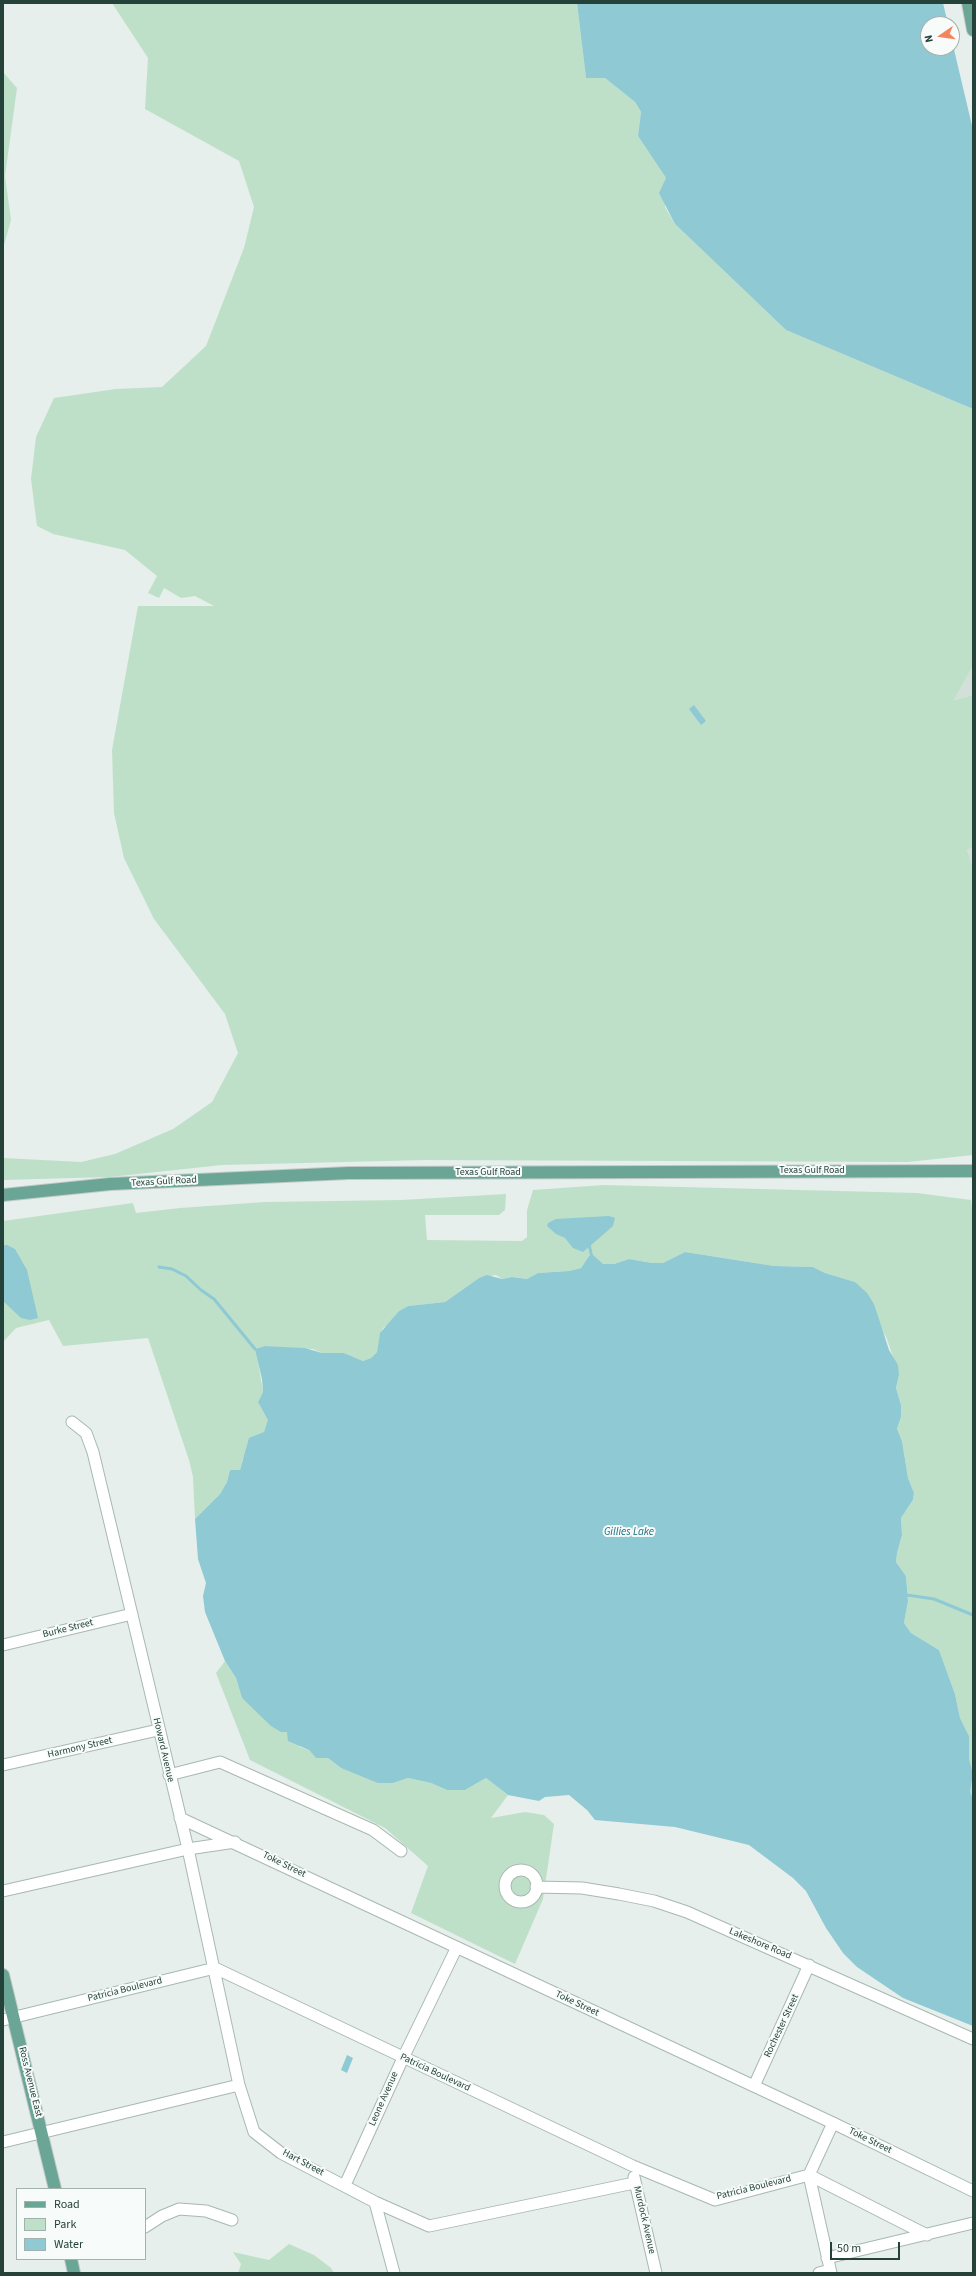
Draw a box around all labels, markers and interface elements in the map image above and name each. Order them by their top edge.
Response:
north arrow [920,16,960,56]
text: N [921,33,937,44]
street label: Texas Gulf Road [779,1165,845,1177]
street label: Texas Gulf Road [455,1167,521,1179]
street label: Texas Gulf Road [131,1174,197,1190]
water label: Gillies Lake [604,1526,654,1540]
street label: Burke Street [42,1617,94,1641]
street label: Howard Avenue [150,1717,176,1783]
street label: Harmony Street [47,1735,113,1761]
street label: Toke Street [260,1849,308,1881]
street label: Lakeshore Road [727,1925,793,1963]
street label: Patricia Boulevard [87,1975,163,2005]
street label: Toke Street [553,1989,601,2019]
street label: Rochester Street [762,1992,802,2060]
street label: Ross Avenue East [15,2046,45,2118]
street label: Patricia Boulevard [398,2051,472,2095]
street label: Leone Avenue [367,2070,401,2128]
street label: Toke Street [846,2125,894,2157]
street label: Hart Street [280,2147,326,2179]
street label: Patricia Boulevard [716,2173,792,2203]
street label: Murdock Avenue [630,2185,658,2255]
legend [16,2188,146,2260]
text: Road [54,2196,80,2213]
text: Park [54,2216,76,2233]
scale bar [832,2234,902,2260]
text: Water [54,2236,83,2253]
text: 50 m [837,2240,861,2257]

